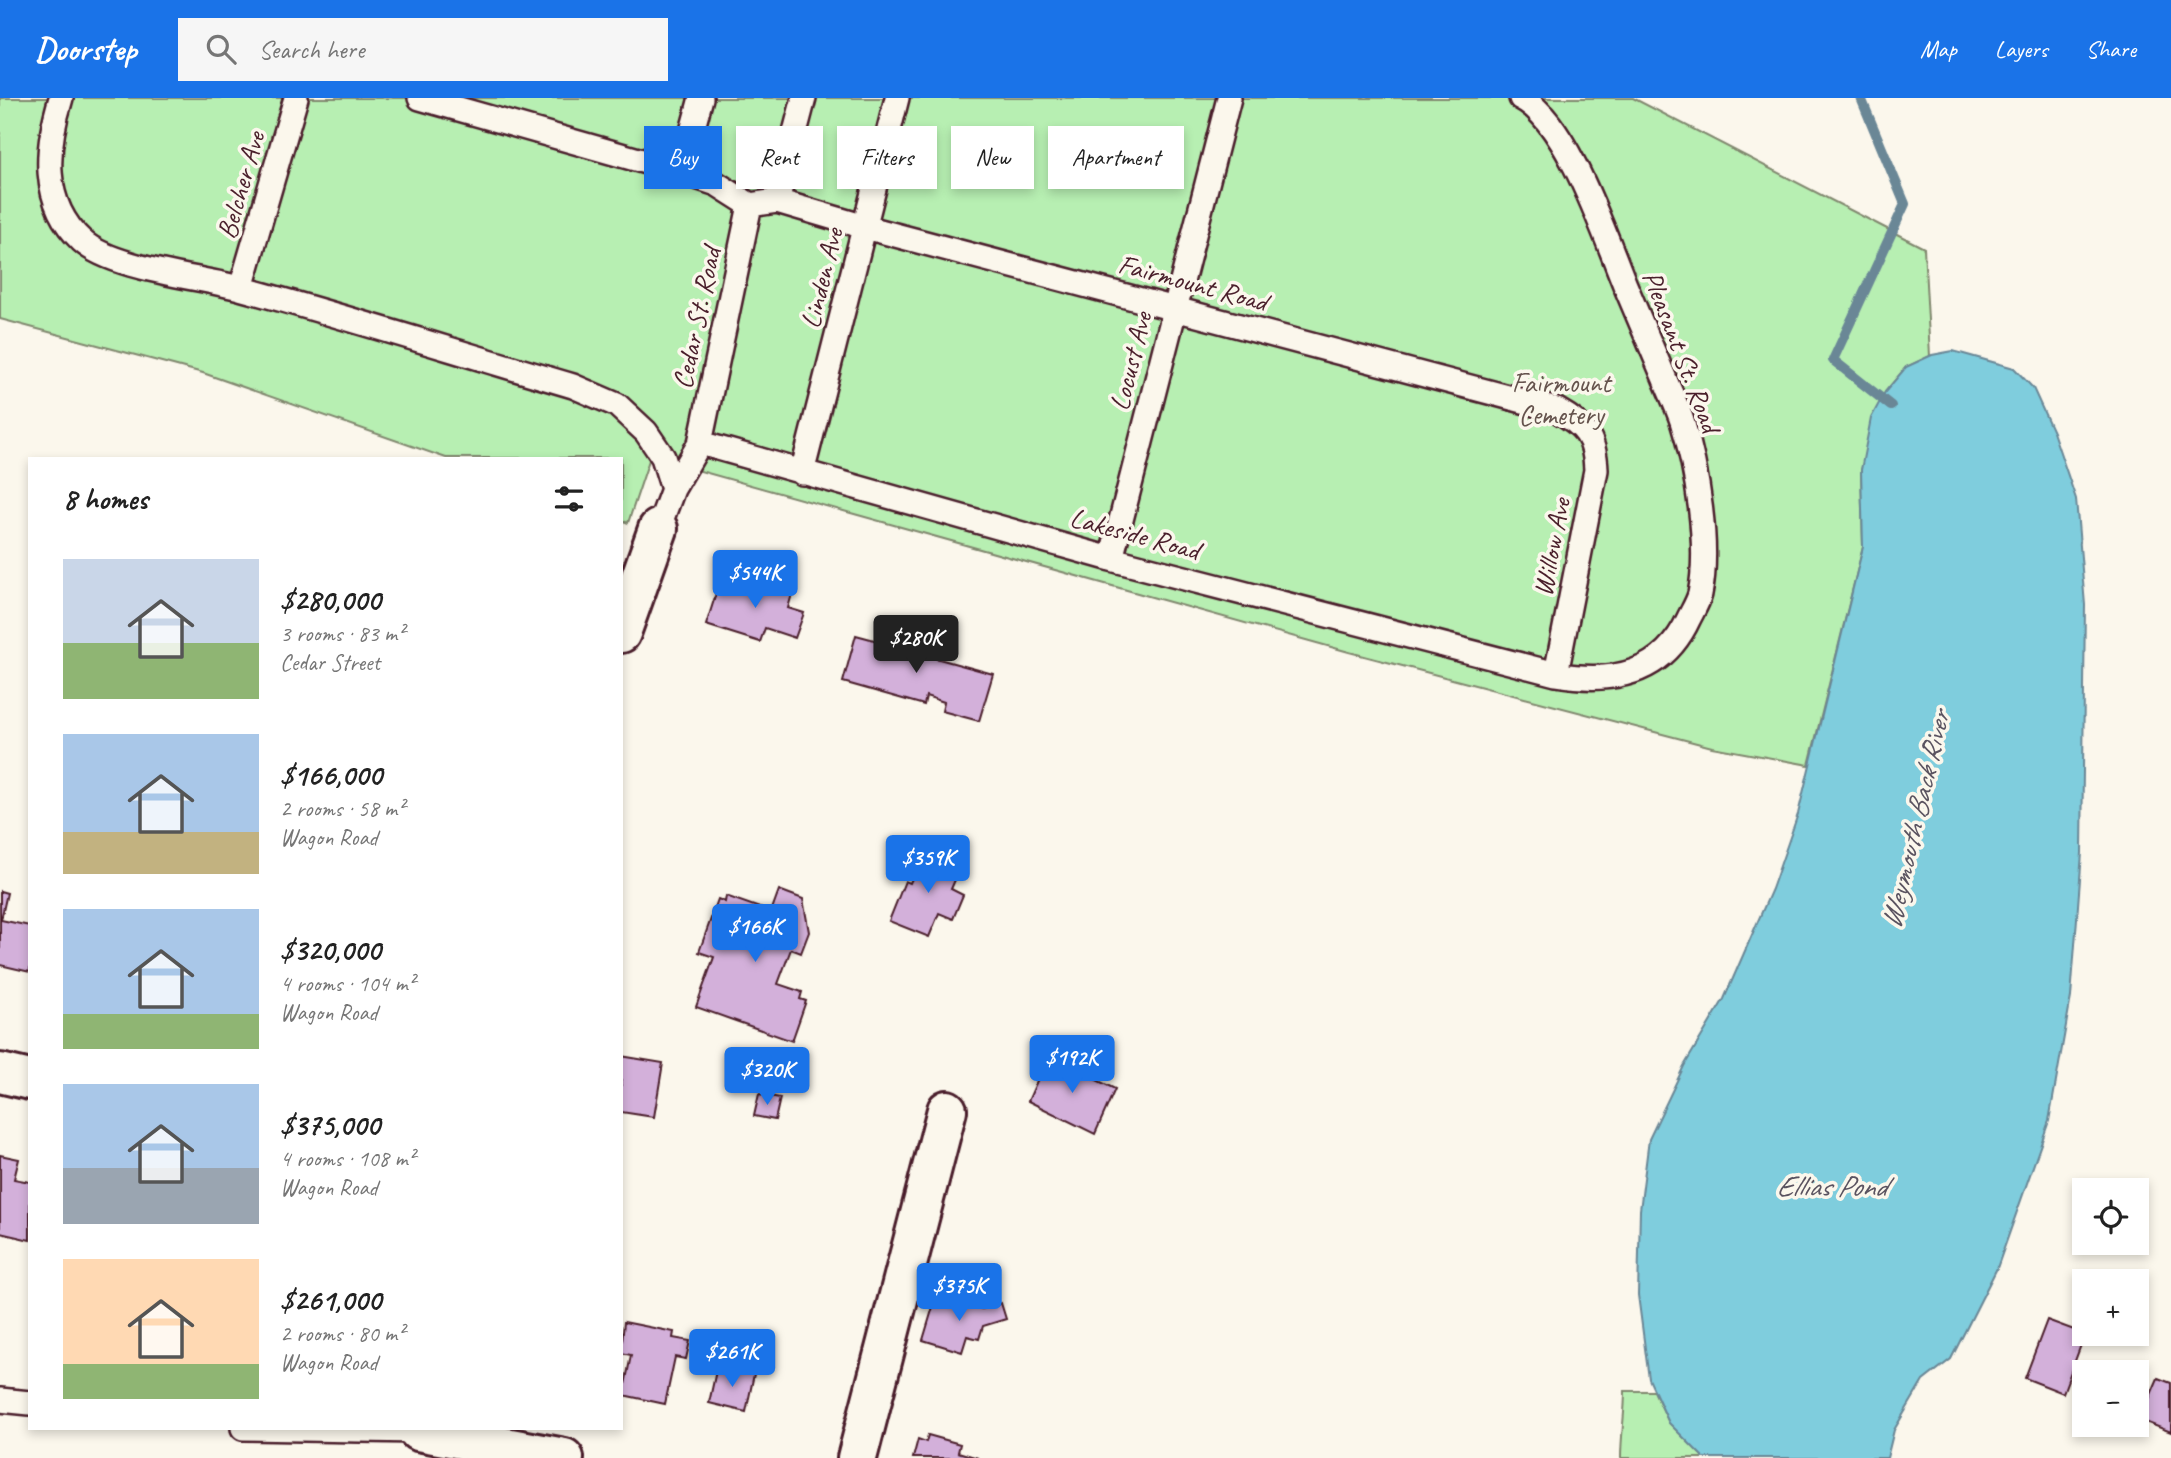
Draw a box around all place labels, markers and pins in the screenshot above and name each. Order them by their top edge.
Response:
pin: $544K [706,550,804,610]
pin: $280K [867,616,965,675]
pin: $359K [879,836,977,895]
pin: $166K [706,904,804,964]
pin: $192K [1023,1035,1121,1095]
pin: $320K [718,1048,816,1107]
pin: $375K [910,1264,1008,1323]
pin: $261K [683,1330,781,1389]

